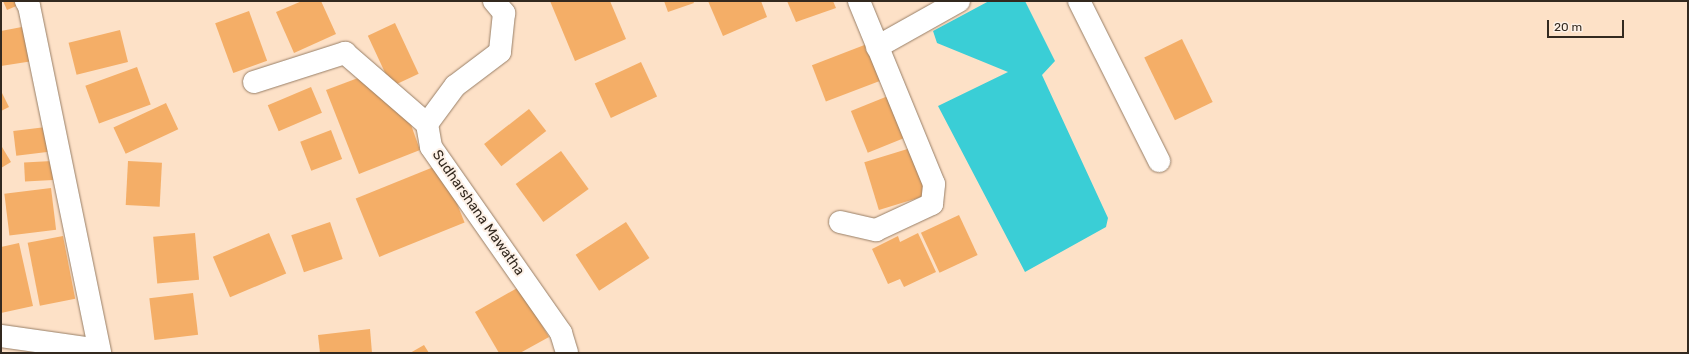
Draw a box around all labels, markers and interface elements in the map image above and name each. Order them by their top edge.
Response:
scale bar [1549,12,1626,38]
text: 20 m [1554,20,1582,34]
street label: Sudharshana Mawatha [428,147,528,279]

